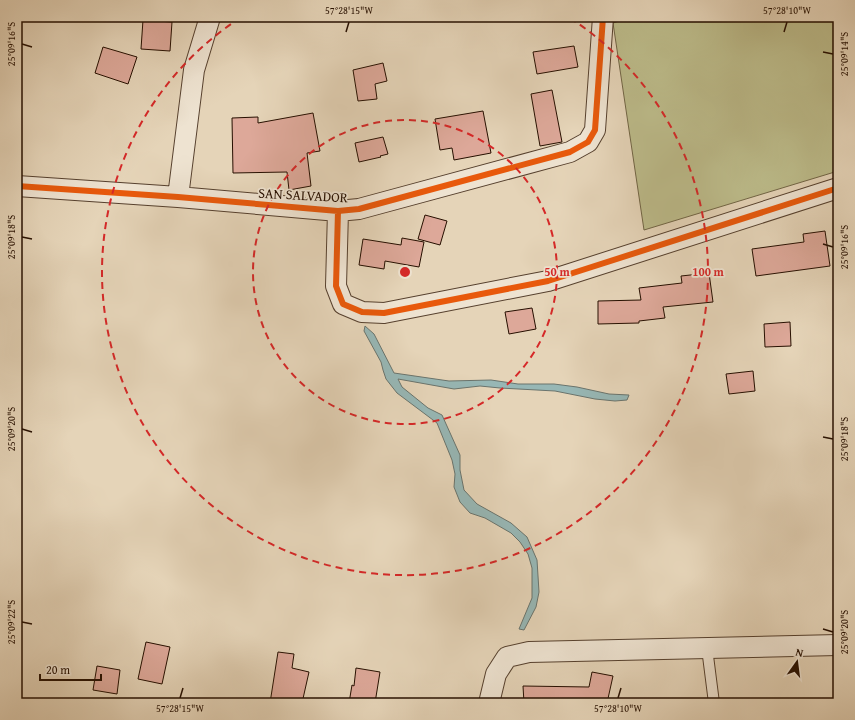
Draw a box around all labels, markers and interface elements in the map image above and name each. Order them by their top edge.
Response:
text: 57°28'15"W [325,3,373,18]
text: 57°28'10"W [763,3,811,18]
text: 25°09'16"S [4,22,19,66]
text: 25°09'14"S [837,32,852,76]
street label: SAN SALVADOR [258,183,349,207]
text: 25°09'18"S [4,215,19,259]
text: 25°09'16"S [837,225,852,269]
text: 50 m [544,263,570,280]
text: 100 m [692,263,725,280]
centre of rings [398,265,412,279]
text: 25°09'20"S [4,407,19,451]
text: 25°09'18"S [837,417,852,461]
text: 25°09'22"S [4,600,19,644]
text: 25°09'20"S [837,610,852,654]
north arrow [777,642,817,682]
text: N [794,644,806,661]
scale bar [40,656,101,682]
text: 20 m [46,661,70,678]
text: 57°28'15"W [156,701,204,716]
text: 57°28'10"W [594,701,642,716]

